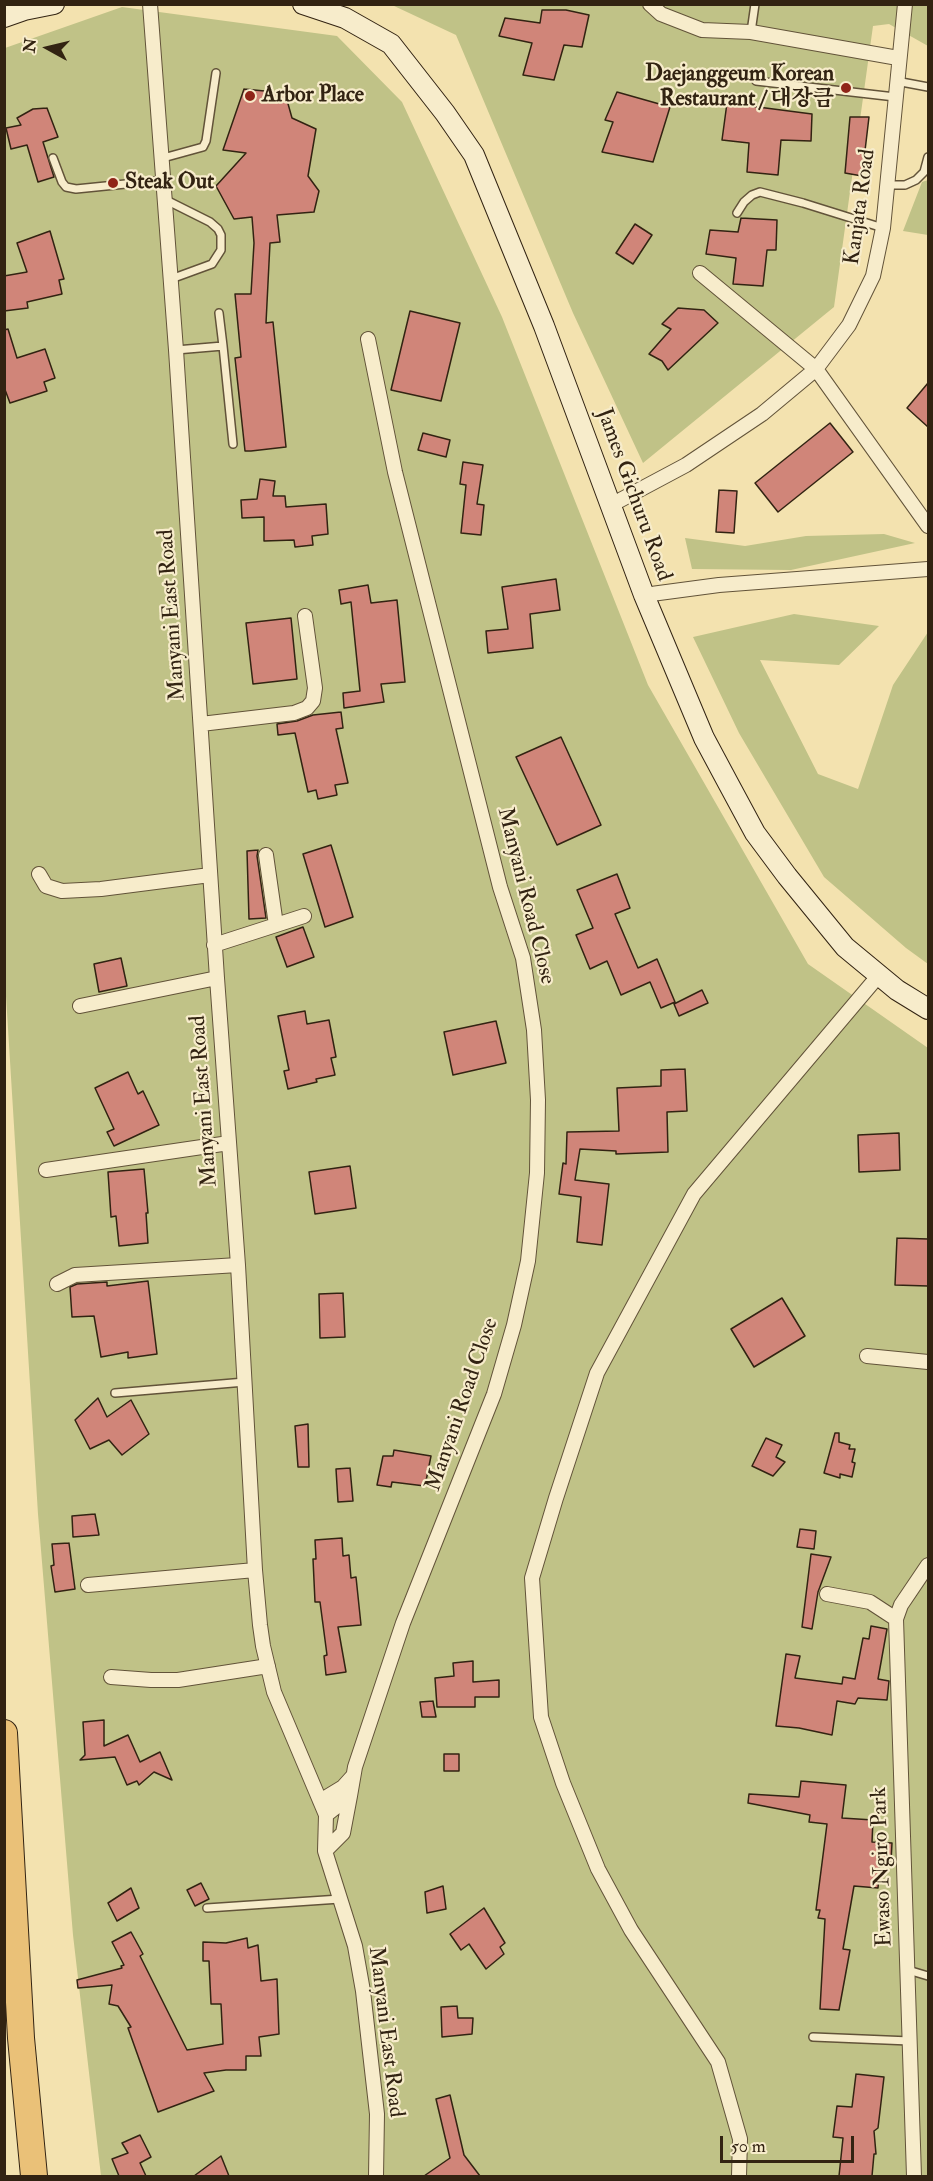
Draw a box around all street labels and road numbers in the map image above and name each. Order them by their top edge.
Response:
street label: Kanjata Road [840,147,882,267]
street label: James Gichuru Road [589,405,677,585]
street label: Manyani East Road [154,528,192,702]
street label: Manyani Road Close [490,805,560,987]
street label: Manyani East Road [186,1014,224,1188]
street label: Manyani Road Close [421,1315,505,1495]
street label: Ewaso Ngiro Park [867,1787,899,1947]
street label: Manyani East Road [361,1945,409,2119]

